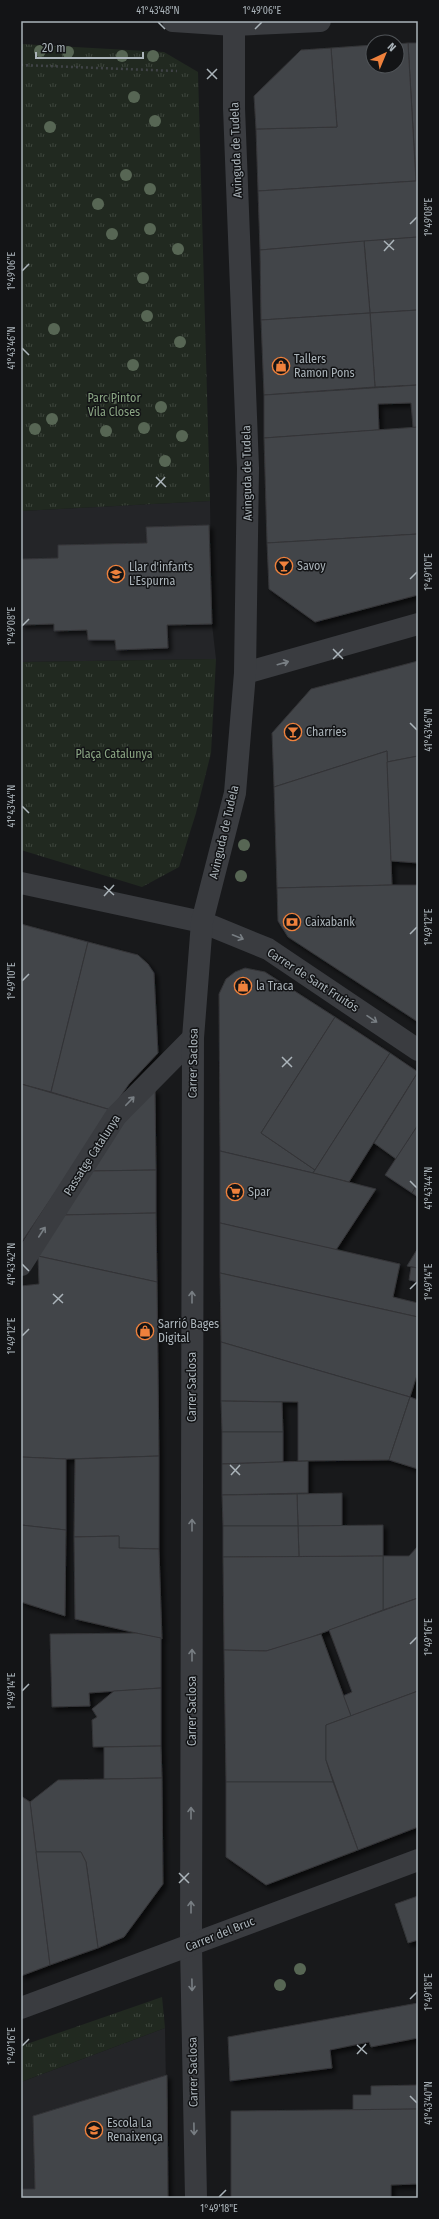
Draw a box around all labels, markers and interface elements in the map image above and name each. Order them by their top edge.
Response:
text: 41°43'48"N [136,5,180,17]
text: 1°49'06"E [243,5,282,17]
scale bar [36,34,143,60]
north arrow [365,34,405,74]
text: N [385,40,398,54]
text: 20 m [42,41,66,55]
street label: Avinguda de Tudela [227,102,245,198]
text: 1°49'08"E [423,197,435,236]
text: 1°49'06"E [6,251,18,290]
text: 41°43'46"N [6,326,18,370]
place label: Tallers Ramon Pons [294,352,355,380]
shop icon: Tallers Ramon Pons [271,356,291,376]
park label: Parc Pintor Vila Closes [87,391,141,419]
street label: Avinguda de Tudela [239,425,255,521]
text: 1°49'10"E [423,553,435,591]
bar icon: Savoy [274,556,294,576]
place label: Savoy [297,559,326,573]
place label: Llar d'infants L'Espurna [129,560,193,588]
school or university icon: Llar d'infants L'Espurna [106,564,126,584]
text: 1°49'08"E [6,606,18,645]
one-way arrow [276,659,289,666]
text: 41°43'46"N [423,708,435,752]
bar icon: Charries [283,722,303,742]
place label: Charries [306,725,347,739]
park label: Plaça Catalunya [75,747,153,761]
street label: Avinguda de Tudela [206,784,242,880]
text: 41°43'44"N [6,785,18,827]
text: 1°49'12"E [423,908,435,945]
bank icon: Caixabank [282,912,302,932]
place label: Caixabank [305,915,355,929]
one-way arrow [232,933,244,941]
street label: Carrer de Sant Fruitós [265,945,361,1015]
text: 1°49'10"E [6,962,18,1000]
shop icon: la Traca [233,976,253,996]
place label: la Traca [256,979,294,993]
one-way arrow [367,1015,378,1023]
street label: Carrer Saclosa [185,1028,201,1098]
one-way arrow [125,1096,135,1106]
street label: Passatge Catalunya [61,1112,123,1198]
text: 41°43'44"N [423,1167,435,1209]
supermarket icon: Spar [225,1182,245,1202]
place label: Spar [248,1185,271,1199]
one-way arrow [38,1227,46,1238]
text: 41°43'42"N [6,1243,18,1285]
text: 1°49'14"E [423,1263,435,1300]
one-way arrow [188,1291,196,1304]
text: 1°49'12"E [6,1317,18,1354]
place label: Sarrió Bages Digital [158,1317,219,1345]
shop icon: Sarrió Bages Digital [135,1321,155,1341]
street label: Carrer Saclosa [185,1352,199,1422]
one-way arrow [188,1519,196,1532]
text: 1°49'16"E [423,1618,435,1656]
one-way arrow [188,1649,196,1662]
text: 1°49'14"E [6,1672,18,1709]
street label: Carrer Saclosa [185,1676,199,1746]
one-way arrow [187,1807,195,1820]
one-way arrow [187,1901,195,1914]
street label: Carrer del Bruc [183,1914,257,1954]
text: 1°49'18"E [423,1973,435,2011]
one-way arrow [188,1978,196,1991]
text: 1°49'16"E [6,2027,18,2065]
street label: Carrer Saclosa [185,2037,201,2107]
text: 41°43'40"N [423,2081,435,2125]
place label: Escola La Renaixença [107,2116,163,2144]
school or university icon: Escola La Renaixença [84,2120,104,2140]
one-way arrow [191,2122,198,2135]
text: 1°49'18"E [200,2203,238,2215]

